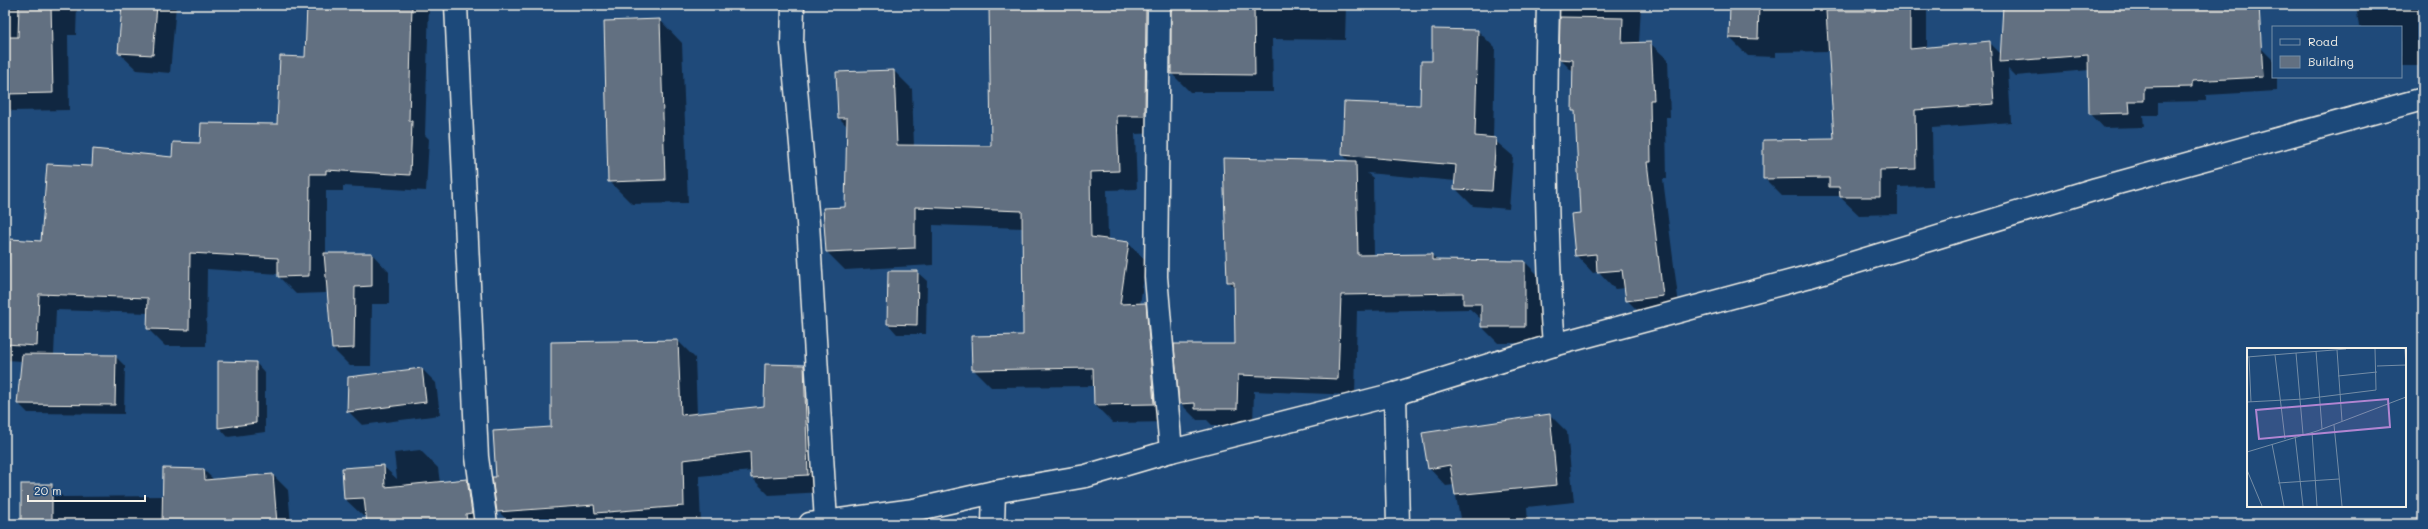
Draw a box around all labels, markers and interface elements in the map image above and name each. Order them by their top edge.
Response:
legend [2272,26,2402,78]
text: Road [2308,33,2338,49]
text: Building [2308,53,2354,69]
inset map [2247,348,2406,507]
scale bar [28,477,145,503]
text: 20 m [34,482,62,498]

